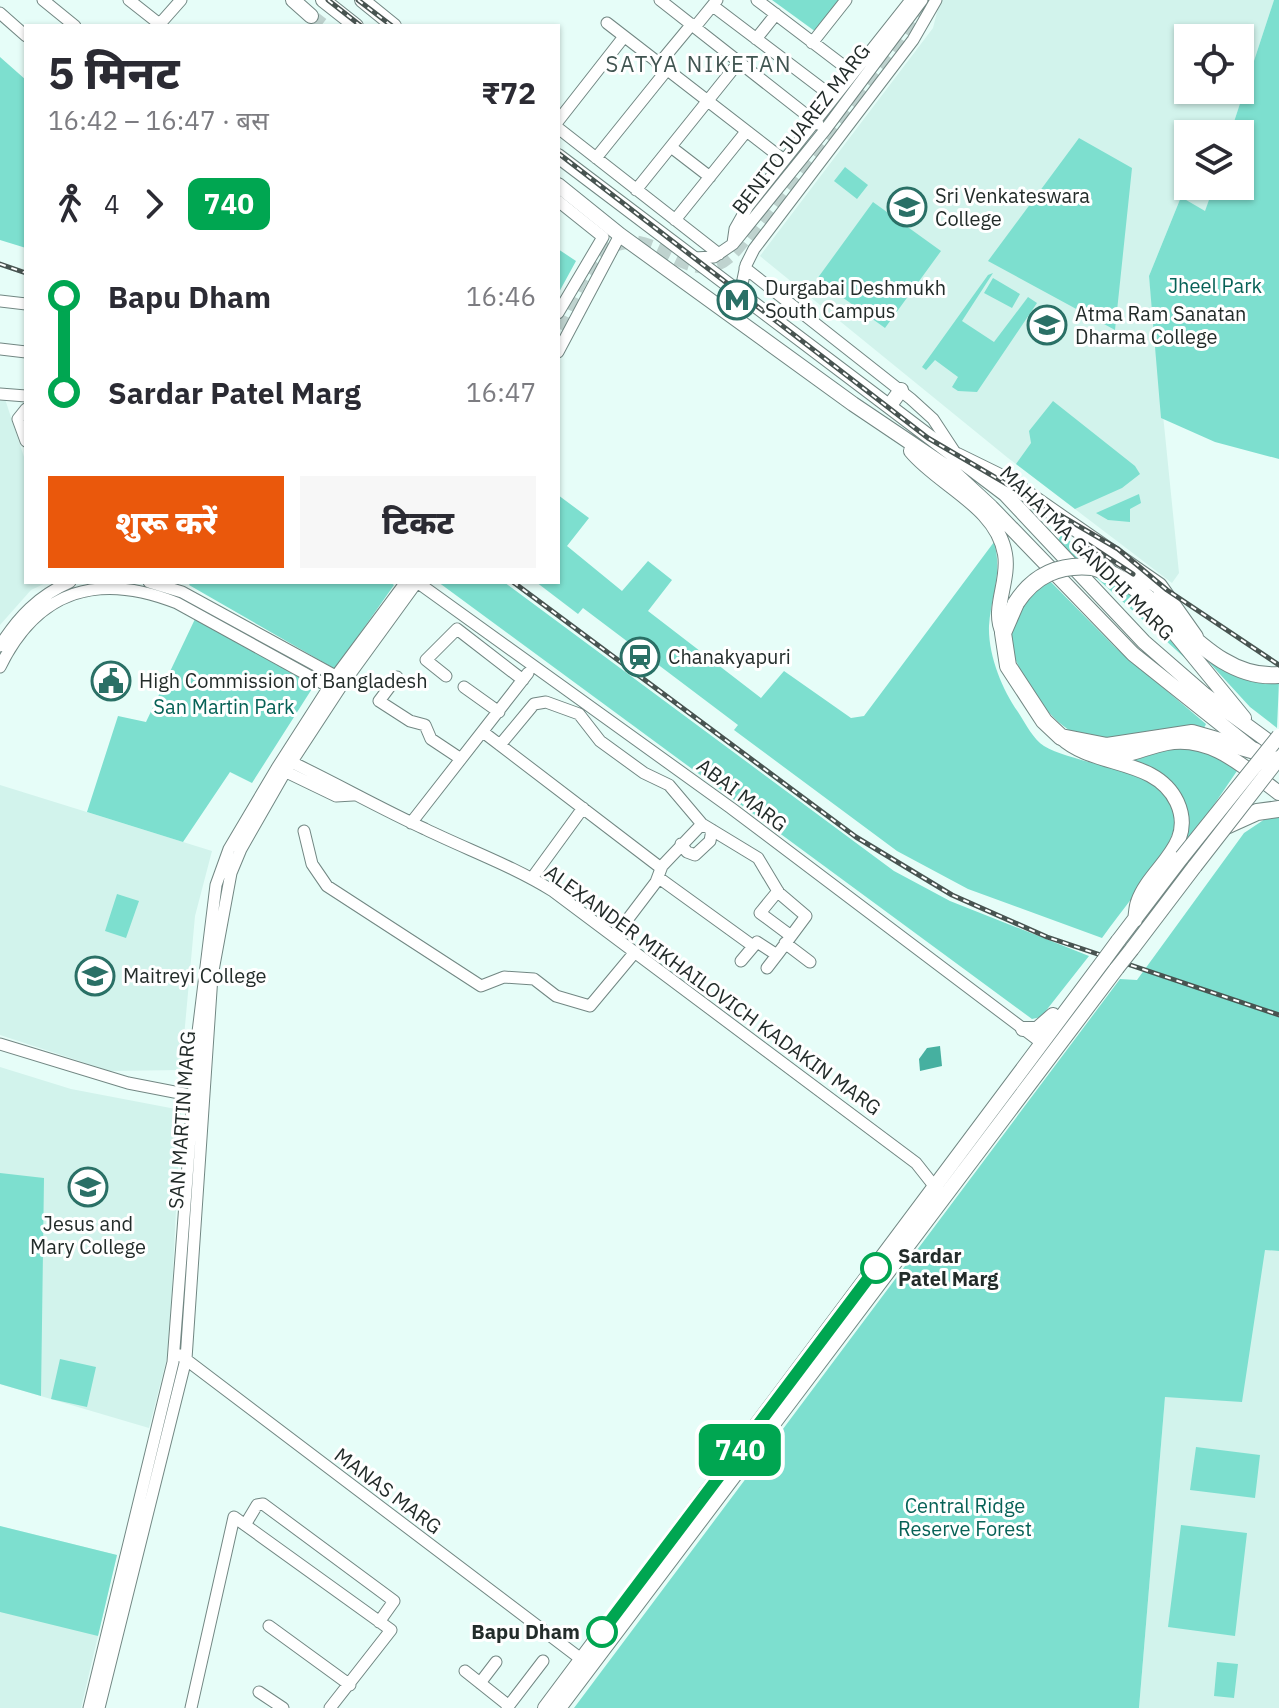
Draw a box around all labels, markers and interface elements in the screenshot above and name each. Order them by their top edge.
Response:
map controls [1174,24,1254,200]
button: locate [1174,24,1254,104]
street label: BENITO JUAREZ MARG [726,38,876,219]
text: 5 मिनट [48,44,180,101]
district label: SATYA NIKETAN [605,49,793,78]
text: ₹72 [481,73,536,112]
text: 16:42 – 16:47 · बस [48,103,269,137]
button: layers [1174,120,1254,200]
icon: walk [48,182,92,226]
icon: forward [132,182,176,226]
place label: Sri Venkateswara College [935,182,1090,232]
text: 740 [204,185,254,222]
school or university icon: Sri Venkateswara College [886,186,928,228]
text: 4 [104,187,120,221]
park label: Jheel Park [1168,272,1263,299]
place label: Durgabai Deshmukh South Campus [765,274,946,324]
text: Bapu Dham [108,277,271,316]
text: 16:46 [466,279,536,313]
metro station icon: Durgabai Deshmukh South Campus [716,279,758,321]
place label: Atma Ram Sanatan Dharma College [1075,300,1246,350]
school or university icon: Atma Ram Sanatan Dharma College [1026,304,1068,346]
text: Sardar Patel Marg [108,373,361,412]
text: 16:47 [466,375,536,409]
street label: MAHATMA GANDHI MARG [994,459,1181,646]
button: शुरू करें [48,476,284,568]
button: टिकट [300,476,536,568]
station icon: Chanakyapuri [619,636,661,678]
place label: Chanakyapuri [668,643,791,670]
public building icon: High Commission of Bangladesh [90,660,132,702]
place label: High Commission of Bangladesh [139,667,428,694]
park label: San Martin Park [153,693,295,720]
street label: ABAI MARG [692,752,793,838]
street label: ALEXANDER MIKHAILOVICH KADAKIN MARG [540,858,887,1121]
school or university icon: Maitreyi College [74,955,116,997]
place label: Maitreyi College [123,962,267,989]
street label: SAN MARTIN MARG [162,1030,201,1210]
school or university icon: Jesus and Mary College [67,1166,109,1208]
place label: Jesus and Mary College [30,1210,146,1260]
place label: Sardar Patel Marg [898,1242,999,1292]
marker: Sardar Patel Marg [861,1253,891,1283]
line badge: 740 [694,1424,786,1476]
text: 740 [715,1431,765,1468]
street label: MANAS MARG [329,1441,448,1540]
park label: Central Ridge Reserve Forest [898,1492,1032,1542]
marker: Bapu Dham [587,1617,617,1647]
place label: Bapu Dham [471,1618,580,1645]

